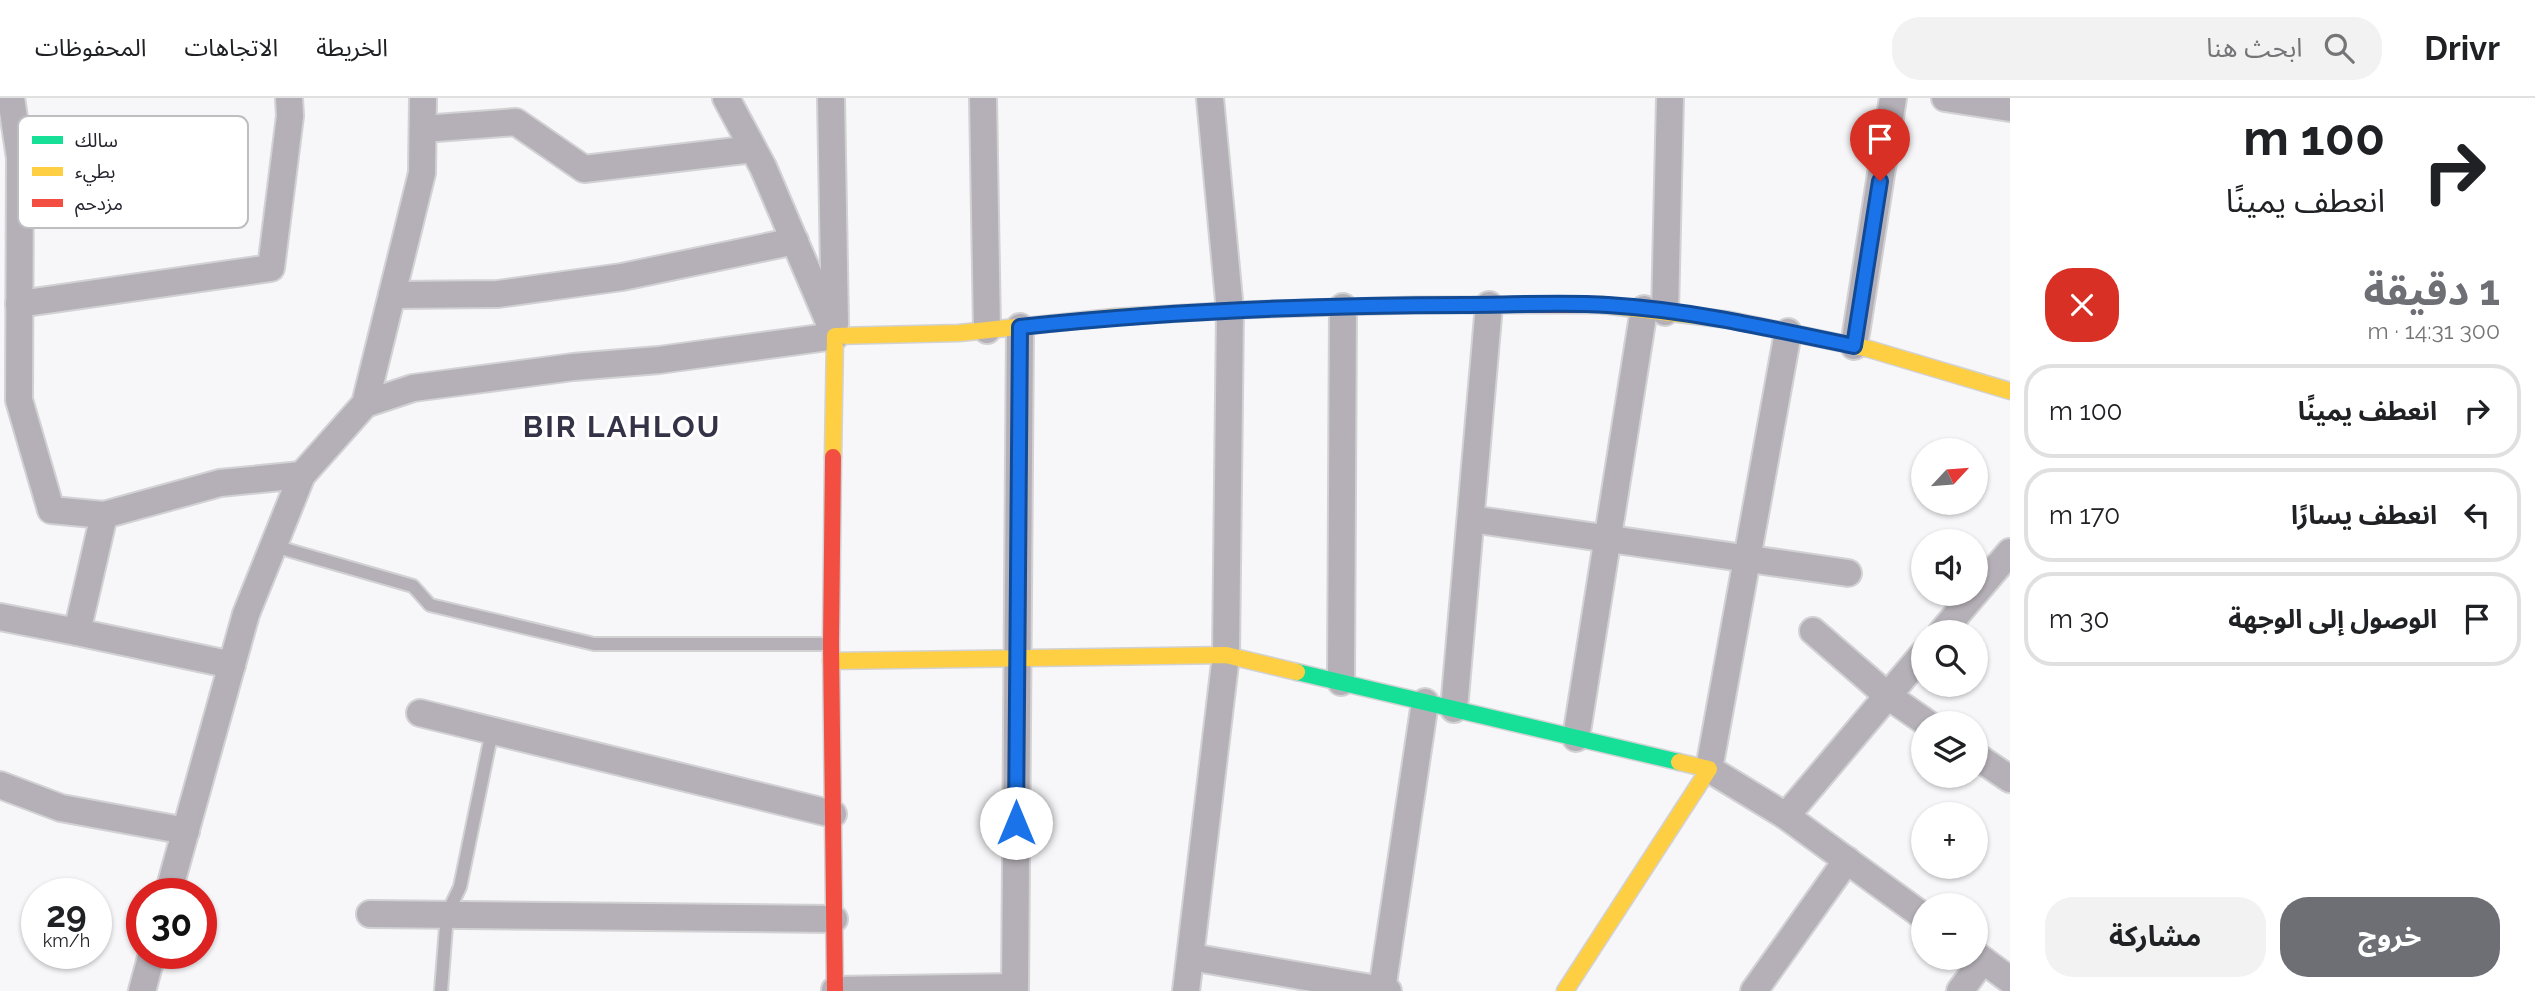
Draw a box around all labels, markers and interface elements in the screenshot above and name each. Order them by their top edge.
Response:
search box [1892,17,2382,80]
icon: search [2320,29,2358,67]
text: Drivr [2424,29,2500,68]
text: المحفوظات [35,33,146,62]
text: الاتجاهات [184,33,278,62]
text: الخريطة [316,33,388,62]
text: ابحث هنا [2206,33,2302,63]
pin [1850,109,1910,181]
text: 100 m [2243,109,2385,166]
legend [18,116,248,228]
icon: arrive [1861,120,1899,158]
icon: right [2409,126,2500,217]
text: سالك [75,129,118,151]
text: بطيء [75,160,115,186]
text: انعطف يمينًا [2226,182,2385,219]
text: مزدحم [75,192,123,218]
text: 1 دقيقة [2363,266,2500,315]
button: close [2045,268,2119,342]
text: 300 m · 14:31 [2368,317,2500,344]
icon: right [2458,392,2496,430]
text: 100 m [2049,396,2123,426]
text: انعطف يمينًا [2298,396,2437,426]
district label: BIR LAHLOU [523,409,721,444]
north arrow [1911,438,1988,514]
map controls [1911,438,1988,970]
icon: left [2458,496,2496,534]
text: 170 m [2049,500,2120,530]
text: انعطف يسارًا [2291,500,2437,530]
button: sound [1911,529,1988,606]
icon: arrive [2458,600,2496,638]
text: 30 m [2049,604,2109,634]
text: الوصول إلى الوجهة [2228,604,2437,634]
button: search [1911,620,1988,697]
button: layers [1911,711,1988,788]
position arrow [979,786,1053,860]
button: + [1911,802,1988,879]
speed limit sign: 30 [126,878,217,969]
button: − [1911,893,1988,970]
text: 29 [46,894,87,935]
button: مشاركة [2045,897,2266,977]
button: خروج [2280,897,2500,977]
text: km/h [43,930,90,951]

